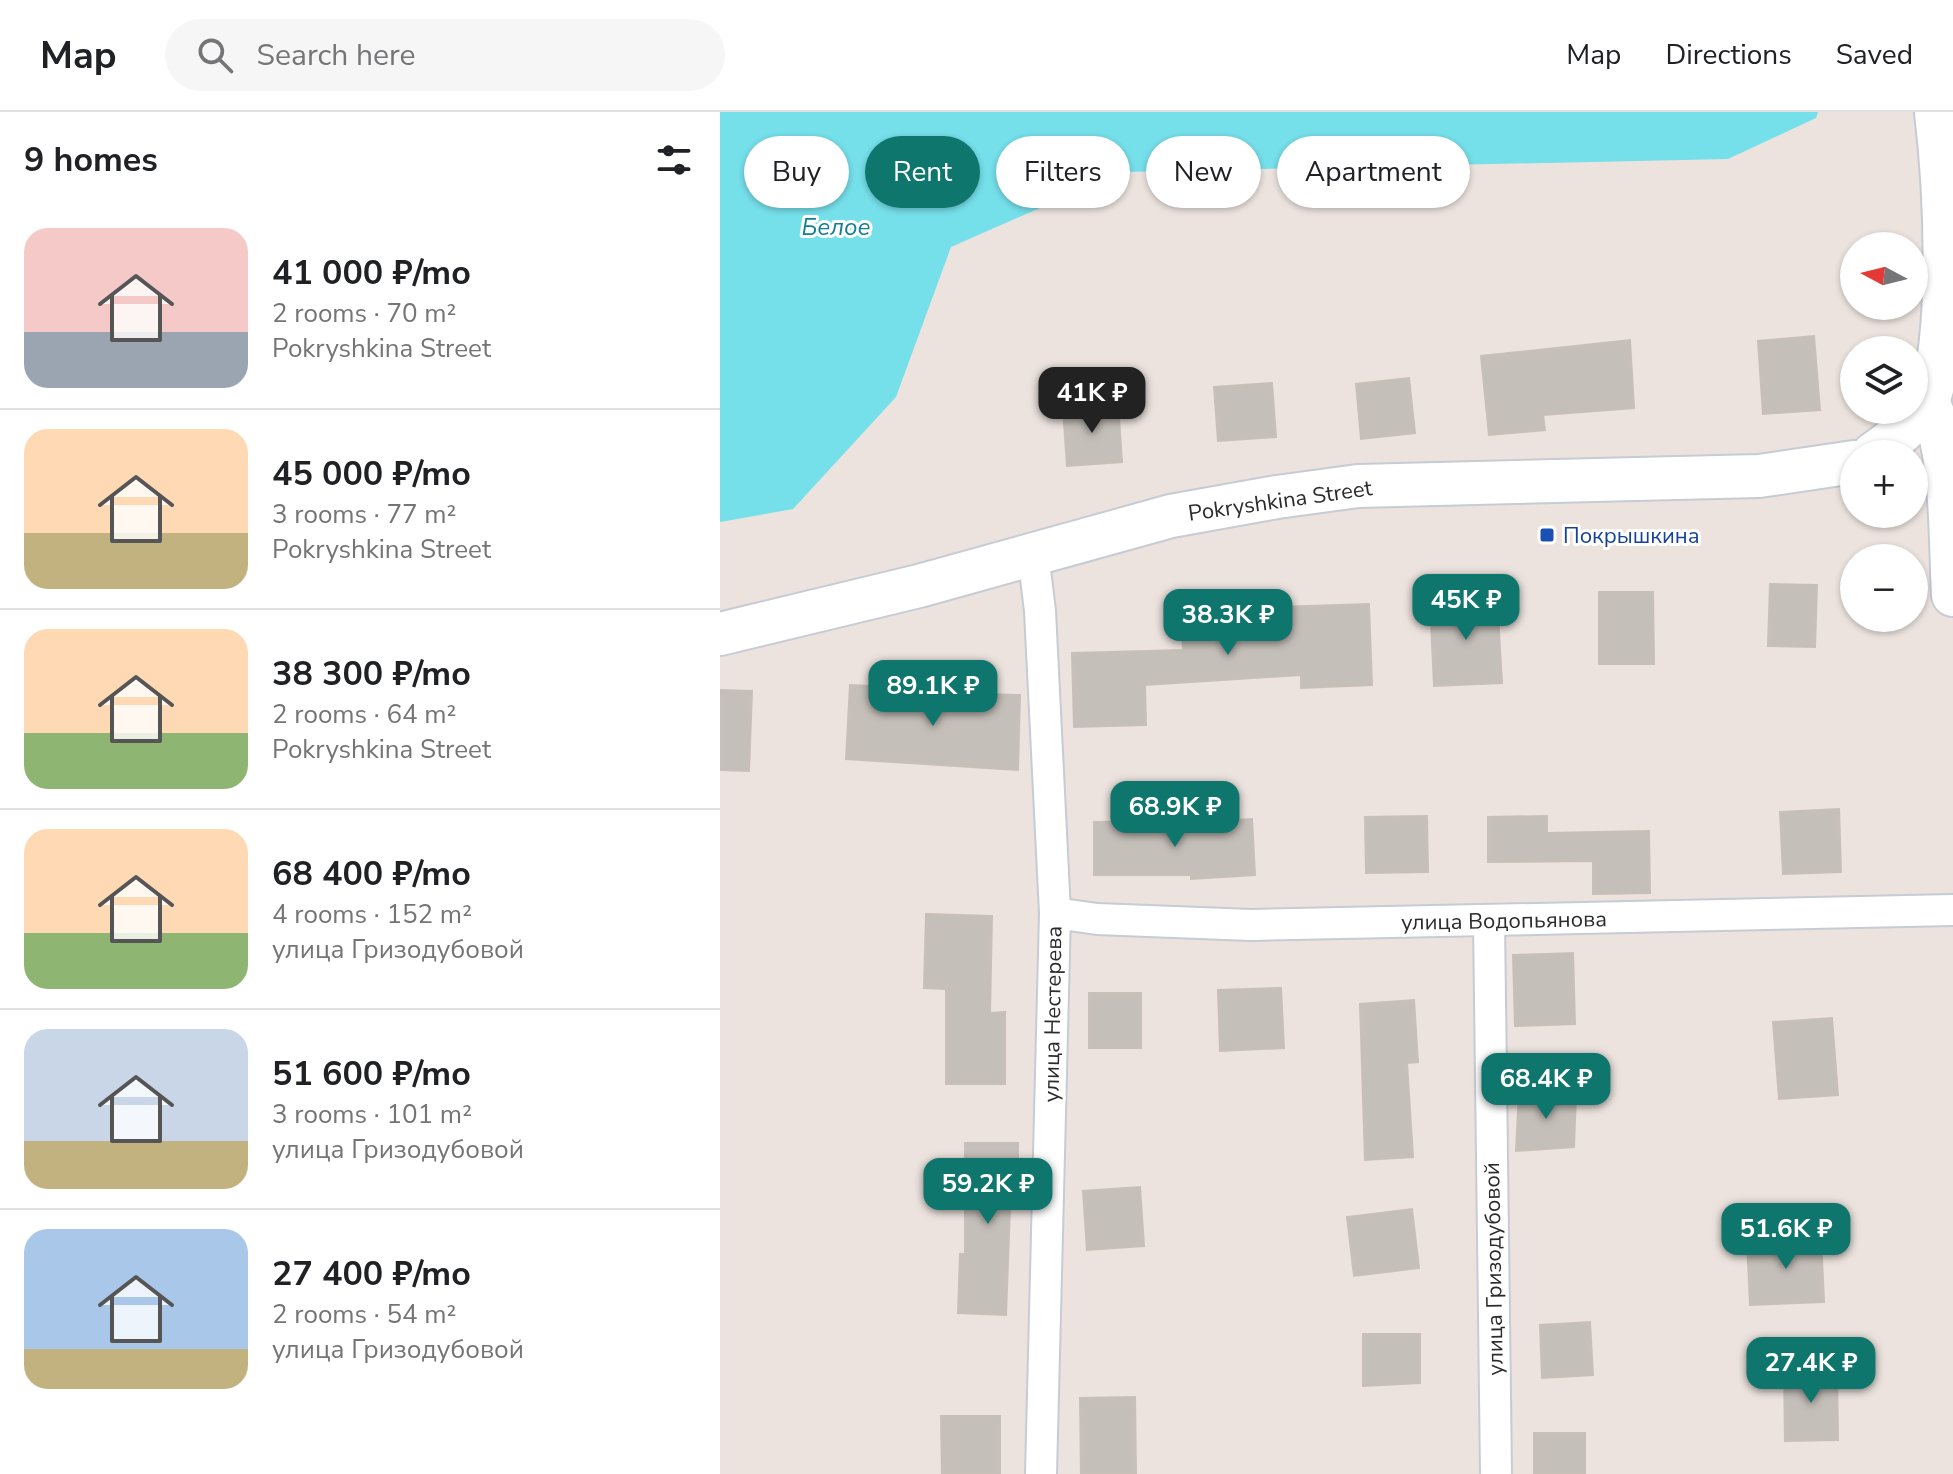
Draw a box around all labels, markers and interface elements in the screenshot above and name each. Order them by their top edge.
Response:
search box [165,19,725,91]
text: Map [40,30,117,81]
icon: search [193,33,237,77]
text: Search here [257,35,416,76]
text: Map [1566,36,1621,74]
text: Directions [1665,36,1792,74]
text: Saved [1836,36,1913,74]
chip: Buy [744,136,849,208]
chip: Rent [865,136,980,208]
chip: Filters [996,136,1130,208]
chip: New [1146,136,1261,208]
chip: Apartment [1277,136,1470,208]
text: 9 homes [24,137,158,183]
icon: filters [652,138,696,182]
water label: Белое [801,211,871,243]
north arrow [1840,232,1928,320]
map controls [1840,232,1928,632]
text: 41 000 ₽/mo [272,250,471,296]
icon: home [88,260,184,356]
text: 2 rooms · 70 m² [272,296,456,331]
text: Pokryshkina Street [272,331,491,366]
button: layers [1840,336,1928,424]
pin: 41K ₽ [1036,367,1148,435]
text: 41K ₽ [1056,375,1128,410]
button: + [1840,440,1928,528]
text: 45 000 ₽/mo [272,451,471,497]
icon: home [88,461,184,557]
street label: Pokryshkina Street [1186,473,1374,529]
text: 3 rooms · 77 m² [272,497,456,532]
place label: Покрышкина [1563,521,1700,551]
marker: Покрышкина [1538,526,1556,544]
text: Pokryshkina Street [272,532,491,567]
button: − [1840,544,1928,632]
pin: 45K ₽ [1410,574,1522,642]
text: 45K ₽ [1430,582,1502,617]
pin: 38.3K ₽ [1154,589,1302,657]
text: 38.3K ₽ [1181,597,1275,632]
text: 38 300 ₽/mo [272,651,471,697]
pin: 89.1K ₽ [859,660,1007,728]
icon: home [88,661,184,757]
text: 89.1K ₽ [886,668,980,703]
text: 2 rooms · 64 m² [272,697,456,732]
text: Pokryshkina Street [272,732,491,767]
pin: 68.9K ₽ [1101,781,1249,849]
text: 68.9K ₽ [1128,789,1222,824]
text: 68 400 ₽/mo [272,851,471,897]
icon: home [88,861,184,957]
text: 4 rooms · 152 m² [272,897,472,932]
street label: улица Водопьянова [1401,904,1607,938]
street label: улица Нестерева [1036,925,1070,1103]
text: улица Гризодубовой [272,932,524,967]
text: 51 600 ₽/mo [272,1051,471,1097]
pin: 68.4K ₽ [1472,1053,1620,1121]
icon: home [88,1061,184,1157]
text: 68.4K ₽ [1499,1061,1593,1096]
text: 3 rooms · 101 m² [272,1097,472,1132]
text: улица Гризодубовой [272,1132,524,1167]
pin: 59.2K ₽ [914,1158,1062,1226]
street label: улица Гризодубовой [1477,1162,1511,1376]
text: 59.2K ₽ [941,1166,1035,1201]
pin: 51.6K ₽ [1712,1203,1860,1271]
text: 51.6K ₽ [1739,1211,1833,1246]
text: 27 400 ₽/mo [272,1251,471,1297]
icon: home [88,1261,184,1357]
text: 2 rooms · 54 m² [272,1297,456,1332]
text: улица Гризодубовой [272,1332,524,1367]
pin: 27.4K ₽ [1737,1337,1885,1405]
text: 27.4K ₽ [1764,1345,1858,1380]

